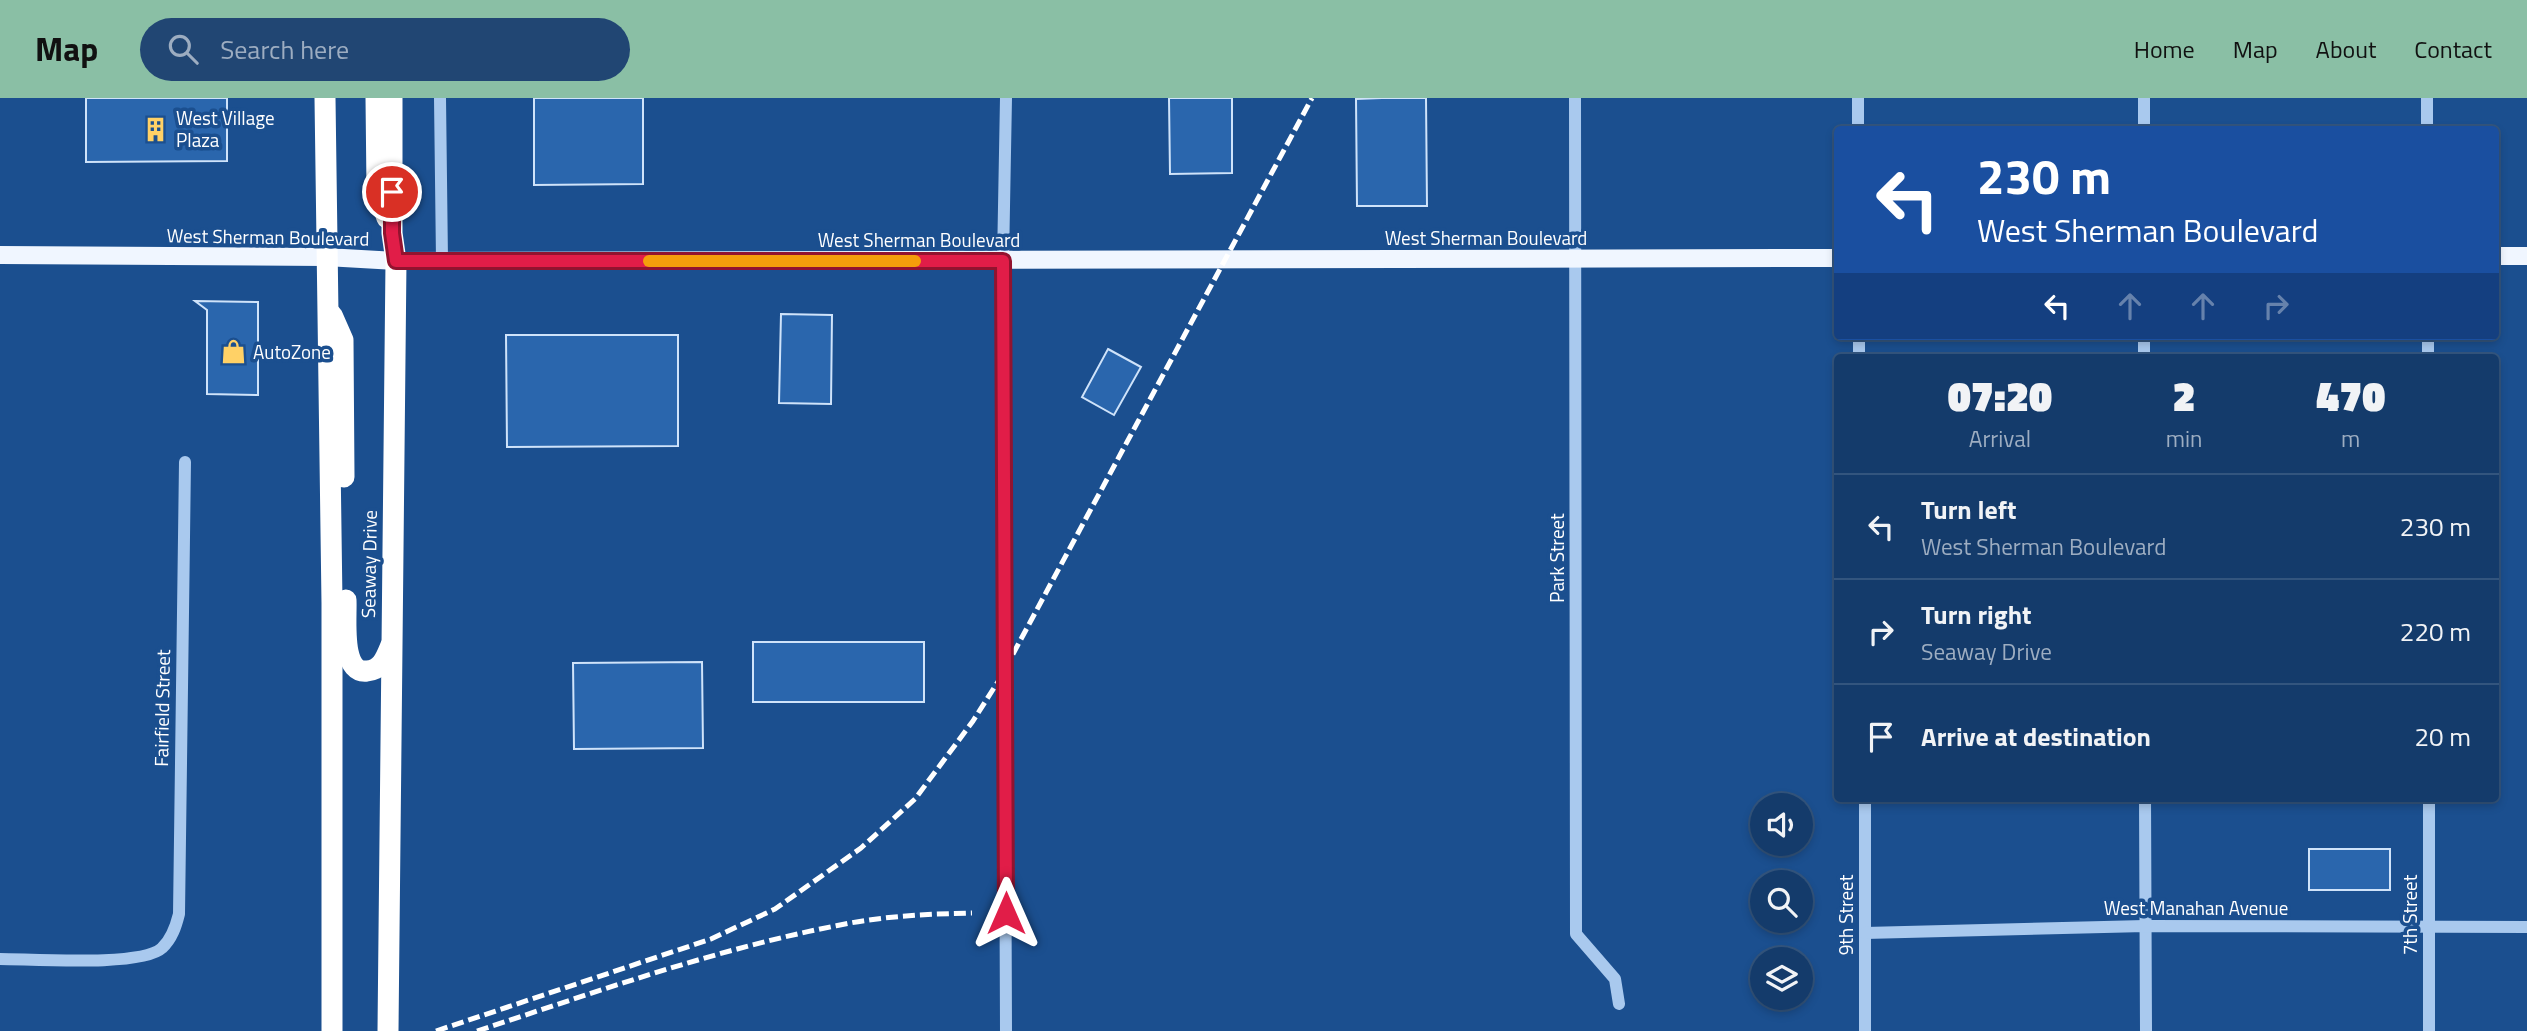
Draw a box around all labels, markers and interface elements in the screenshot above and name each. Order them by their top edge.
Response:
search box [140,18,630,81]
text: Map [35,24,98,74]
icon: search [164,30,202,68]
text: Search here [220,30,349,69]
text: Home [2134,31,2195,67]
text: Map [2233,31,2278,67]
text: About [2316,31,2376,67]
text: Contact [2414,31,2492,67]
place label: West Village Plaza [176,103,275,154]
building icon: West Village Plaza [142,115,170,143]
text: 230 m [1977,138,2111,213]
icon: left [1862,154,1953,245]
pin [362,162,422,222]
icon: arrive [373,173,411,211]
text: West Sherman Boulevard [1977,206,2318,254]
street label: West Sherman Boulevard [166,220,370,253]
street label: West Sherman Boulevard [1385,223,1587,252]
street label: West Sherman Boulevard [818,225,1020,254]
icon: left [2038,287,2076,325]
icon: ahead [2111,287,2149,325]
icon: ahead [2184,287,2222,325]
icon: right [2257,287,2295,325]
place label: AutoZone [253,337,331,366]
shop icon: AutoZone [219,338,247,366]
text: 07:20 [1948,363,2052,427]
text: 2 [2173,363,2196,427]
text: 470 [2316,363,2385,427]
text: Arrival [1969,421,2031,456]
text: min [2166,421,2202,456]
text: m [2341,421,2360,456]
text: Turn left [1921,490,2016,529]
text: 230 m [2400,507,2471,546]
icon: left [1862,508,1900,546]
street label: Seaway Drive [353,510,384,618]
street label: Park Street [1542,513,1571,603]
text: West Sherman Boulevard [1921,529,2166,564]
text: Turn right [1921,595,2032,634]
text: 220 m [2400,612,2471,651]
icon: right [1862,613,1900,651]
text: Seaway Drive [1921,634,2052,669]
street label: Fairfield Street [146,649,177,767]
text: Arrive at destination [1921,717,2151,756]
text: 20 m [2414,717,2471,756]
icon: arrive [1862,718,1900,756]
map controls [1750,793,1813,1010]
button: sound [1750,793,1813,856]
button: search [1750,870,1813,933]
street label: 9th Street [1831,874,1860,955]
street label: 7th Street [2395,874,2424,955]
position arrow [969,876,1043,950]
street label: West Manahan Avenue [2104,893,2288,922]
button: layers [1750,947,1813,1010]

